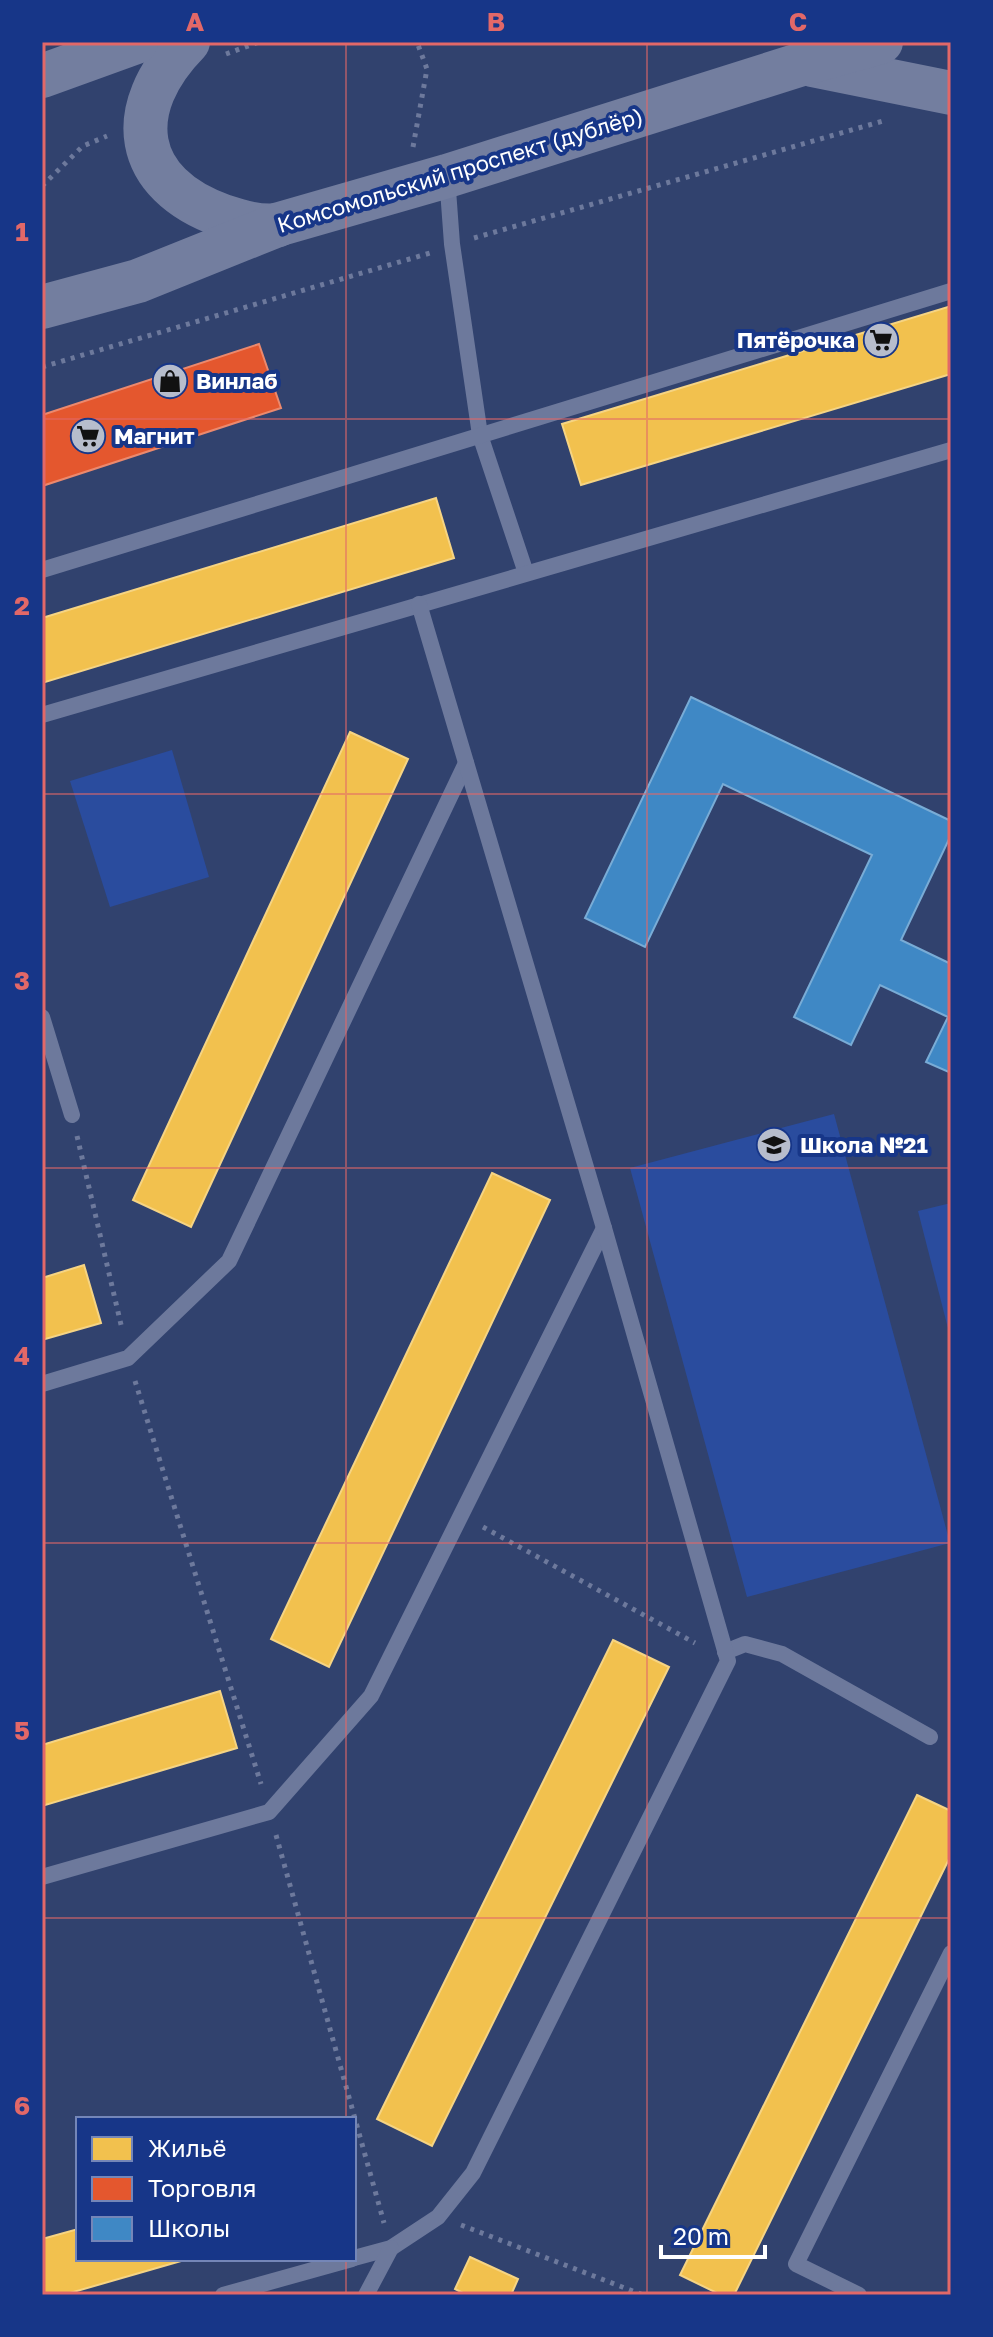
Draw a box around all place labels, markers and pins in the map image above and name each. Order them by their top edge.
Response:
supermarket icon: Пятёрочка [862,321,900,359]
place label: Пятёрочка [737,326,855,353]
shop icon: Винлаб [151,362,189,400]
place label: Винлаб [196,367,278,394]
supermarket icon: Магнит [69,417,107,455]
place label: Магнит [114,422,195,449]
school or university icon: Школа №21 [755,1126,793,1164]
place label: Школа №21 [800,1131,928,1158]

